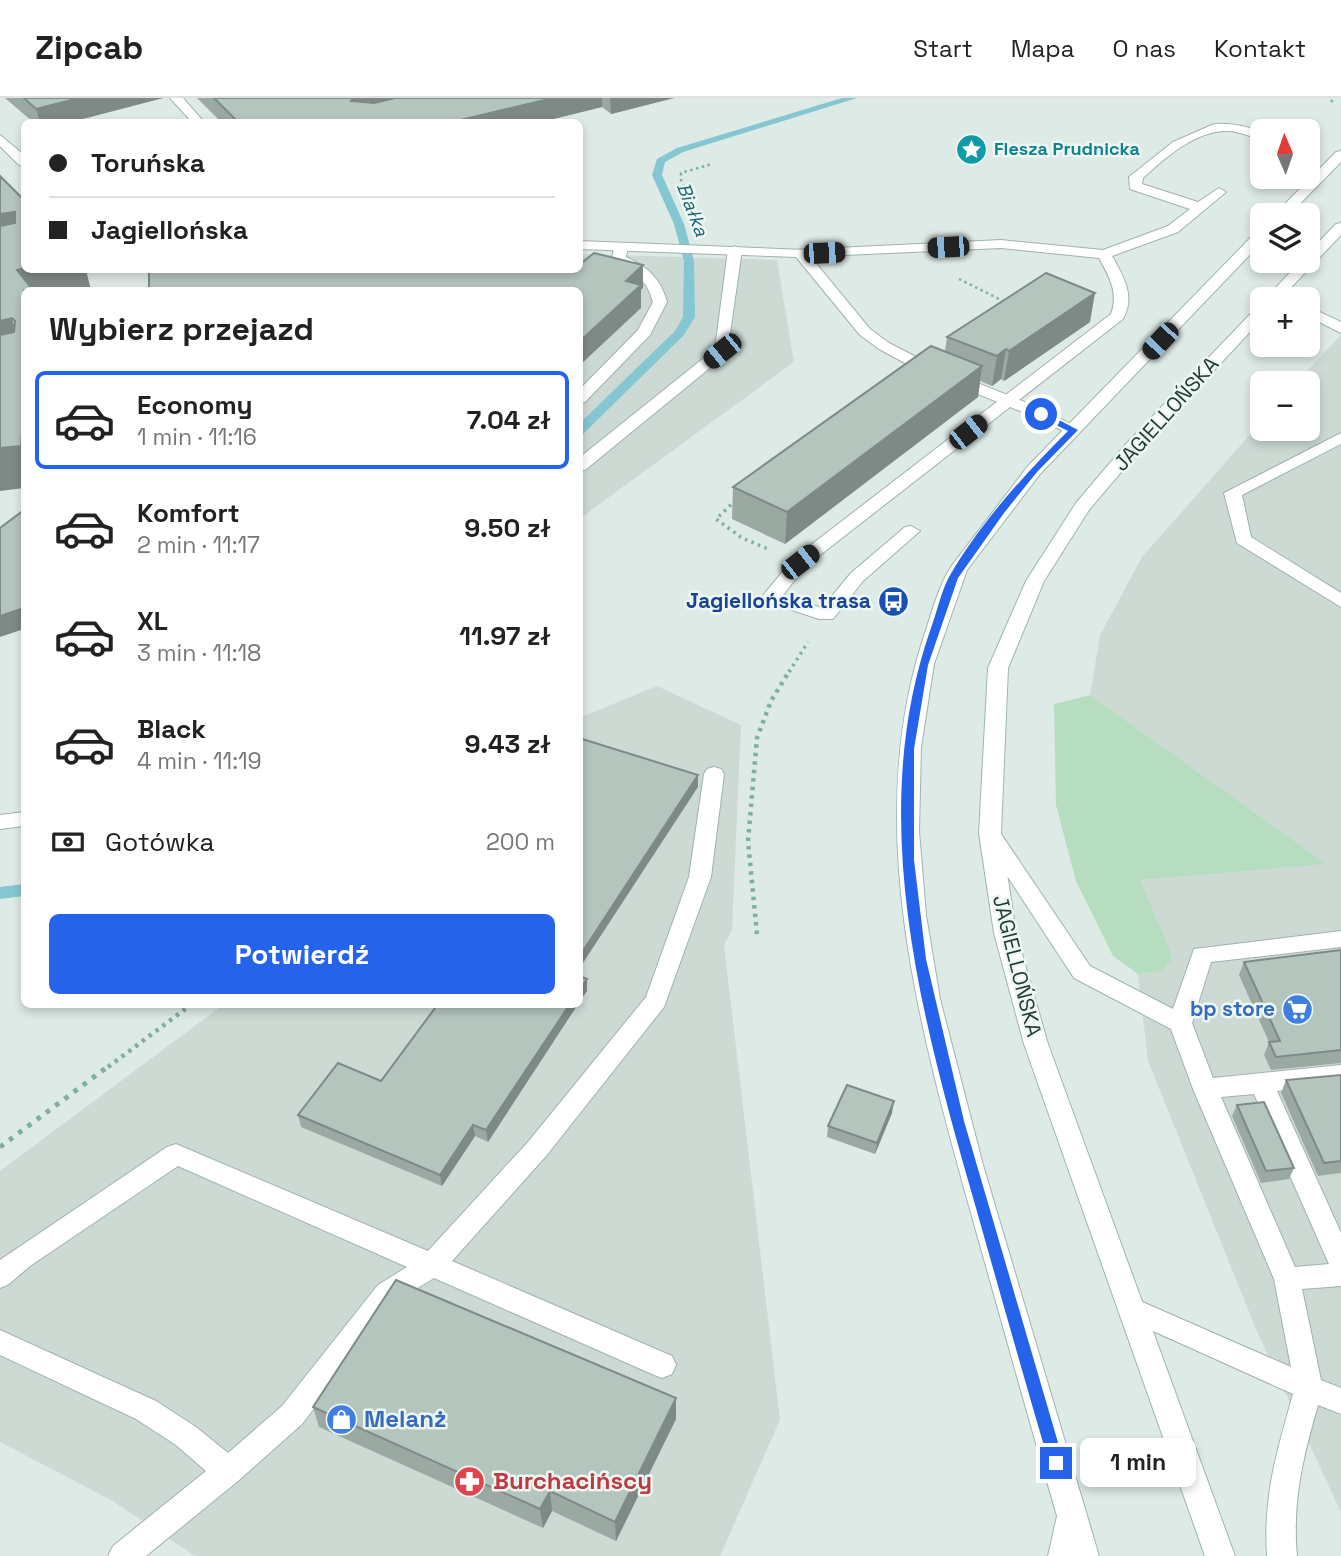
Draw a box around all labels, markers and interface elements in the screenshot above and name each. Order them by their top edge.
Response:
text: Zipcab [35,27,143,69]
text: Start [913,33,973,64]
text: Mapa [1011,33,1075,64]
text: O nas [1113,33,1176,64]
text: Kontakt [1214,33,1306,64]
north arrow [1250,119,1320,189]
map controls [1250,119,1320,441]
place icon: Flesza Prudnicka [954,132,988,166]
place label: Flesza Prudnicka [994,137,1140,160]
text: Toruńska [91,146,205,180]
water label: Białka [671,179,714,240]
button: layers [1250,203,1320,273]
text: Jagiellońska [91,213,248,247]
car [927,235,970,259]
car [803,242,846,264]
button: + [1250,287,1320,357]
text: Wybierz przejazd [49,309,314,349]
car [1138,318,1183,364]
car [700,330,745,372]
street label: JAGIELLOŃSKA [1107,351,1224,477]
button: − [1250,371,1320,441]
text: Economy [137,388,253,422]
icon: car [53,389,116,452]
route start [1025,398,1057,430]
text: 7.04 zł [467,403,551,437]
car [945,411,992,453]
text: 1 min · 11:16 [137,422,257,452]
text: Komfort [137,496,240,530]
icon: car [53,497,116,560]
text: 9.50 zł [464,511,551,545]
text: 2 min · 11:17 [137,530,260,560]
car [777,541,824,583]
bus stop icon: Jagiellońska trasa [877,584,911,618]
place label: Jagiellońska trasa [686,587,871,614]
text: XL [137,604,168,638]
icon: car [53,605,116,668]
text: 11.97 zł [459,619,551,653]
text: 3 min · 11:18 [137,638,261,668]
text: Black [137,712,206,746]
icon: car [53,713,116,776]
text: 9.43 zł [464,727,551,761]
text: 4 min · 11:19 [137,746,262,776]
icon: cash [49,823,87,861]
text: Gotówka [105,825,215,859]
text: 200 m [486,827,555,857]
street label: JAGIELLOŃSKA [987,892,1048,1040]
button: Potwierdź [49,914,555,994]
supermarket icon: bp store [1281,992,1315,1026]
place label: bp store [1190,995,1275,1022]
shop icon: Melanż [324,1402,358,1436]
place label: Melanż [364,1403,447,1434]
callout: 1 min [1080,1438,1196,1488]
route end [1040,1447,1072,1479]
text: 1 min [1110,1447,1166,1477]
pharmacy icon: Burchacińscy [453,1464,487,1498]
place label: Burchacińscy [493,1465,652,1496]

